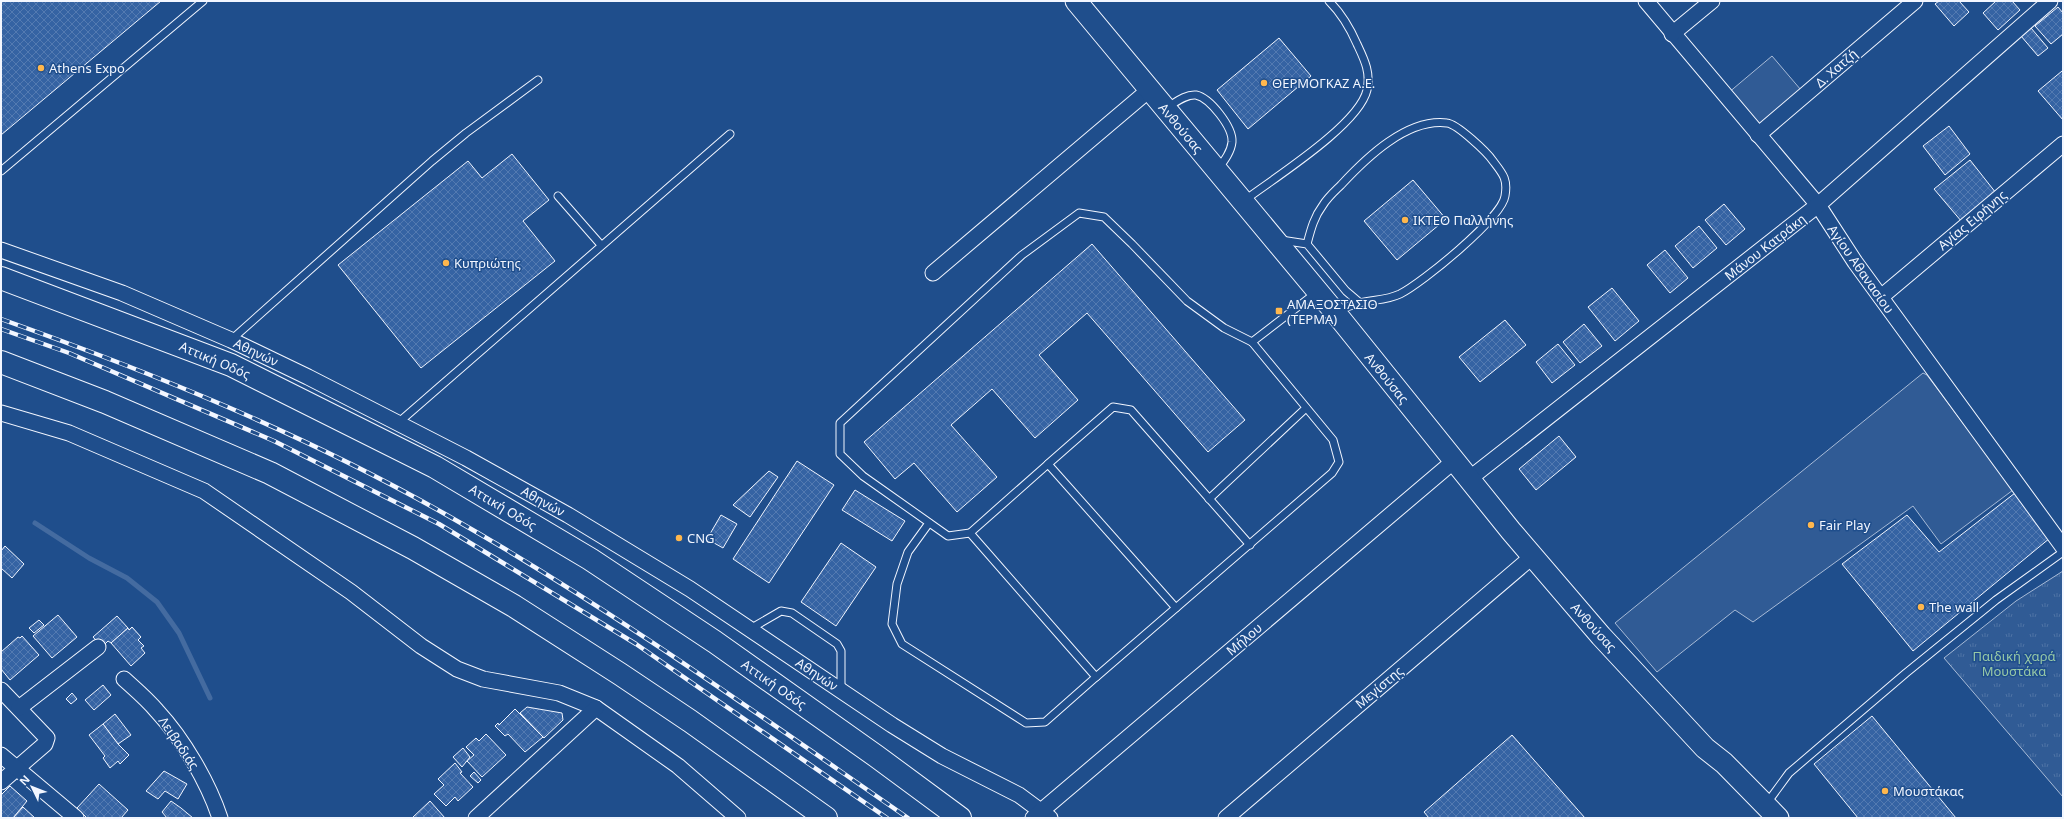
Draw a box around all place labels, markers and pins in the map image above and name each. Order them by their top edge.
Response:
place label: Athens Expo [49,59,125,77]
marker: Athens Expo [36,63,46,73]
place label: ΘΕΡΜΟΓΚΑΖ Α.Ε. [1272,74,1375,92]
marker: ΘΕΡΜΟΓΚΑΖ Α.Ε. [1259,78,1269,88]
place label: ΙΚΤΕΟ Παλλήνης [1413,211,1513,229]
marker: ΙΚΤΕΟ Παλλήνης [1400,215,1410,225]
place label: Κυπριώτης [454,254,521,272]
marker: Κυπριώτης [441,258,451,268]
place label: ΑΜΑΞΟΣΤΑΣΙΟ (ΤΕΡΜΑ) [1287,295,1378,328]
marker: ΑΜΑΞΟΣΤΑΣΙΟ (ΤΕΡΜΑ) [1274,306,1284,316]
place label: Fair Play [1819,516,1871,534]
marker: Fair Play [1806,520,1816,530]
place label: CNG [687,529,715,547]
marker: CNG [674,533,684,543]
place label: The wall [1929,598,1979,616]
marker: The wall [1916,602,1926,612]
place label: Μουστάκας [1893,782,1964,800]
marker: Μουστάκας [1880,786,1890,796]

